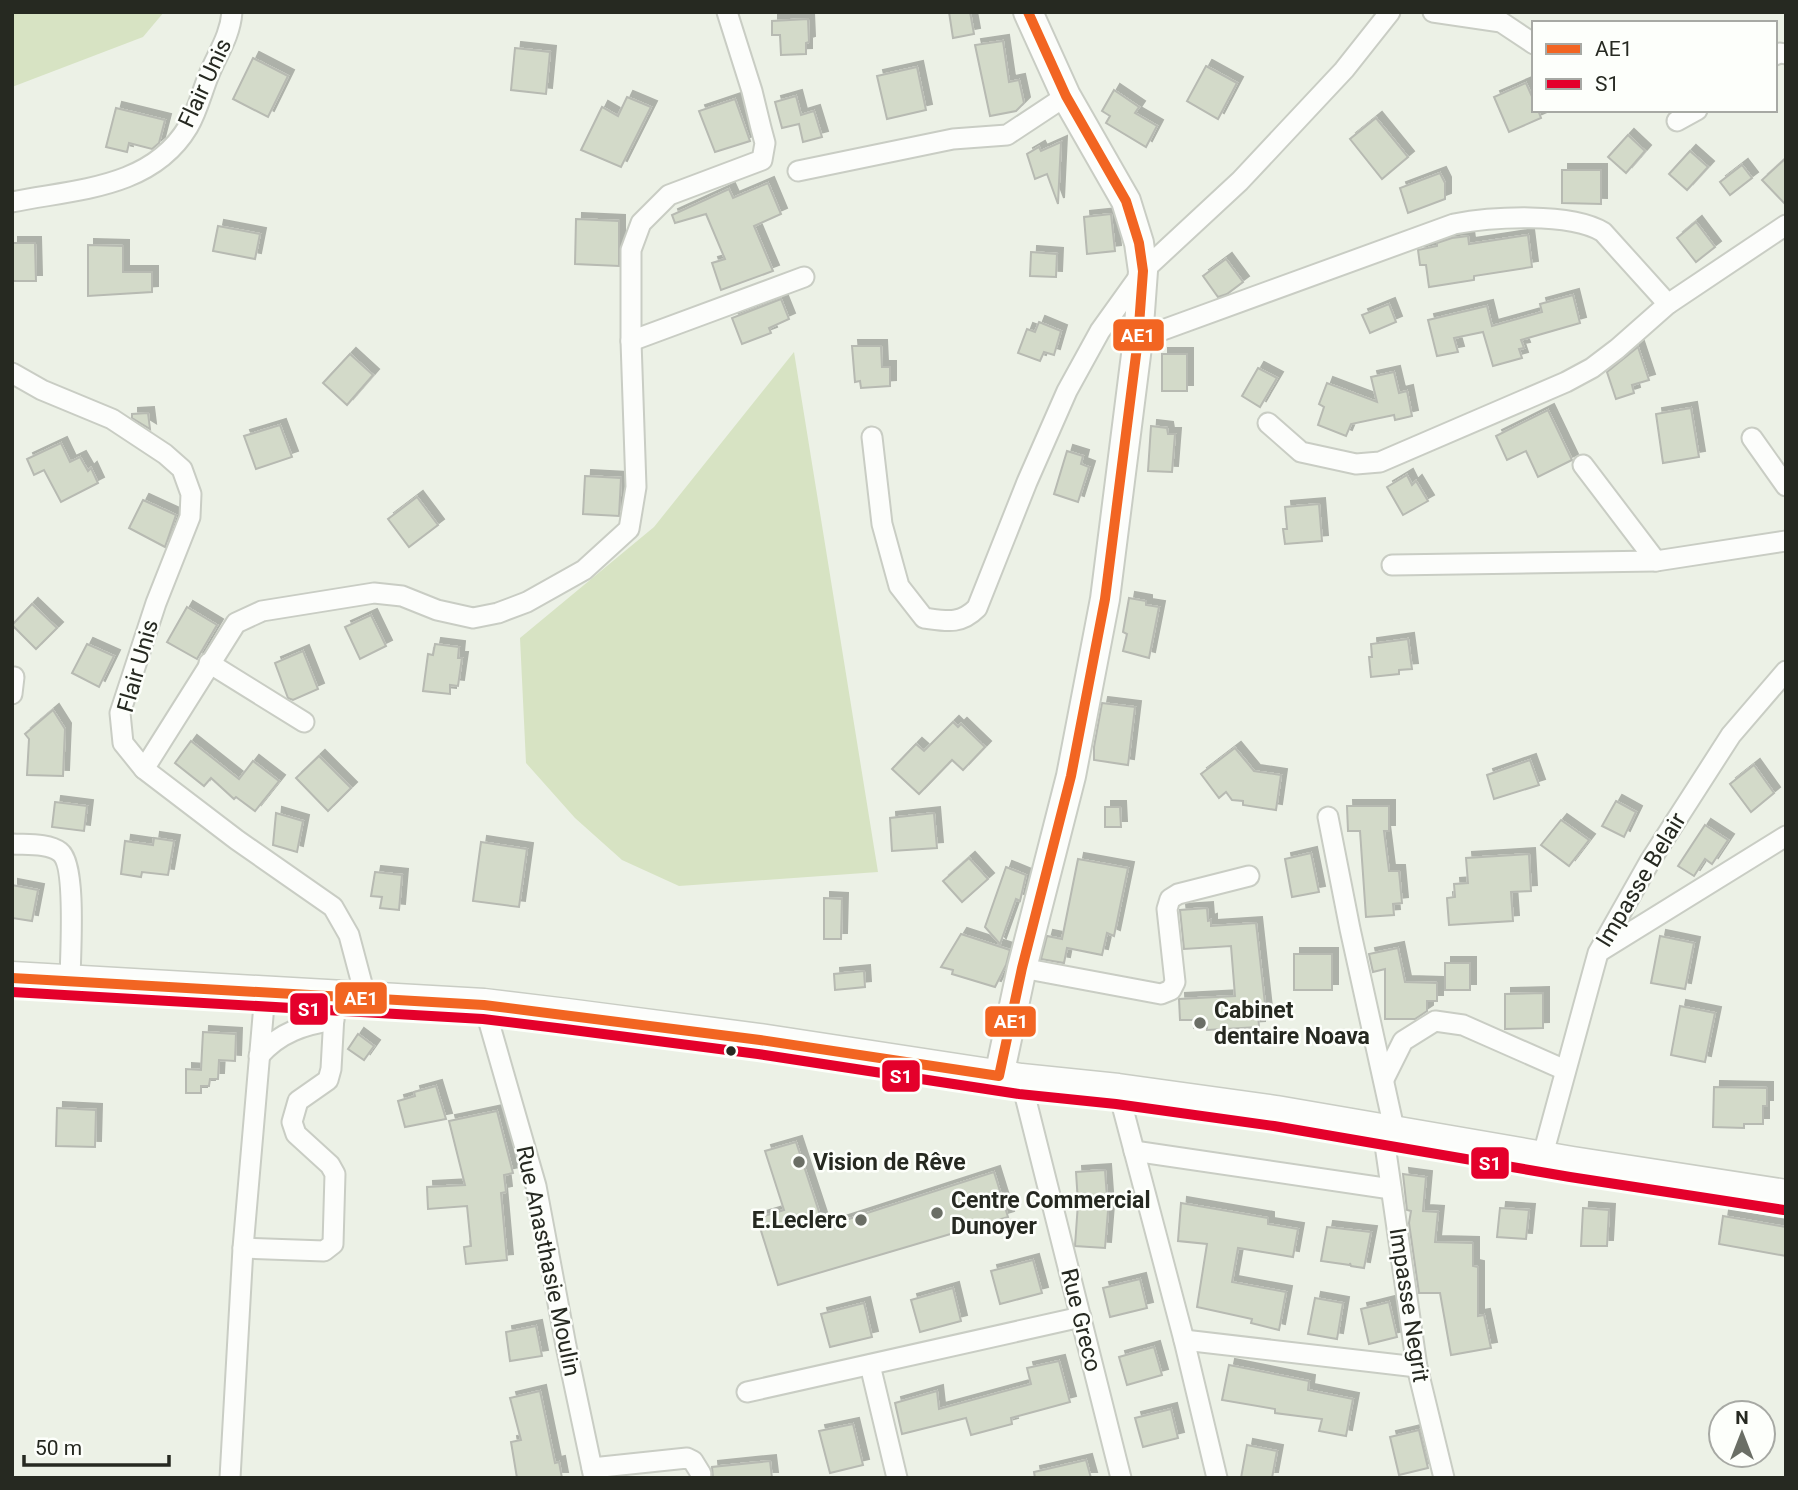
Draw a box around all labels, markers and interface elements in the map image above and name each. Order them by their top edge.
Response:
legend [1532,21,1777,112]
street label: Flair Unis [173,34,237,132]
text: AE1 [1595,37,1632,61]
text: S1 [1595,72,1619,96]
line badge: AE1 [1112,318,1165,352]
text: AE1 [1121,324,1155,347]
street label: Flair Unis [112,617,164,715]
street label: Impasse Belair [1590,808,1692,952]
line badge: AE1 [334,981,388,1015]
text: AE1 [344,987,378,1010]
line badge: S1 [289,992,329,1026]
place label: Cabinet dentaire Noava [1214,997,1370,1050]
text: S1 [298,998,320,1021]
line badge: AE1 [984,1005,1037,1038]
text: AE1 [994,1010,1028,1033]
marker: Cabinet dentaire Noava [1192,1015,1208,1031]
unlabelled marker [724,1044,738,1058]
line badge: S1 [881,1059,921,1093]
text: S1 [890,1065,912,1088]
street label: Rue Anasthasie Moulin [510,1143,586,1379]
line badge: S1 [1470,1146,1510,1180]
place label: Vision de Rêve [813,1149,966,1176]
text: S1 [1479,1152,1501,1175]
marker: Vision de Rêve [791,1154,807,1170]
place label: Centre Commercial Dunoyer [951,1187,1150,1240]
marker: Centre Commercial Dunoyer [929,1205,945,1221]
place label: E.Leclerc [752,1207,847,1234]
marker: E.Leclerc [853,1212,869,1228]
street label: Impasse Negrit [1383,1226,1435,1384]
street label: Rue Greco [1055,1266,1107,1374]
north arrow [1707,1399,1777,1469]
text: N [1735,1406,1749,1429]
scale bar [24,1424,170,1468]
text: 50 m [35,1436,82,1460]

